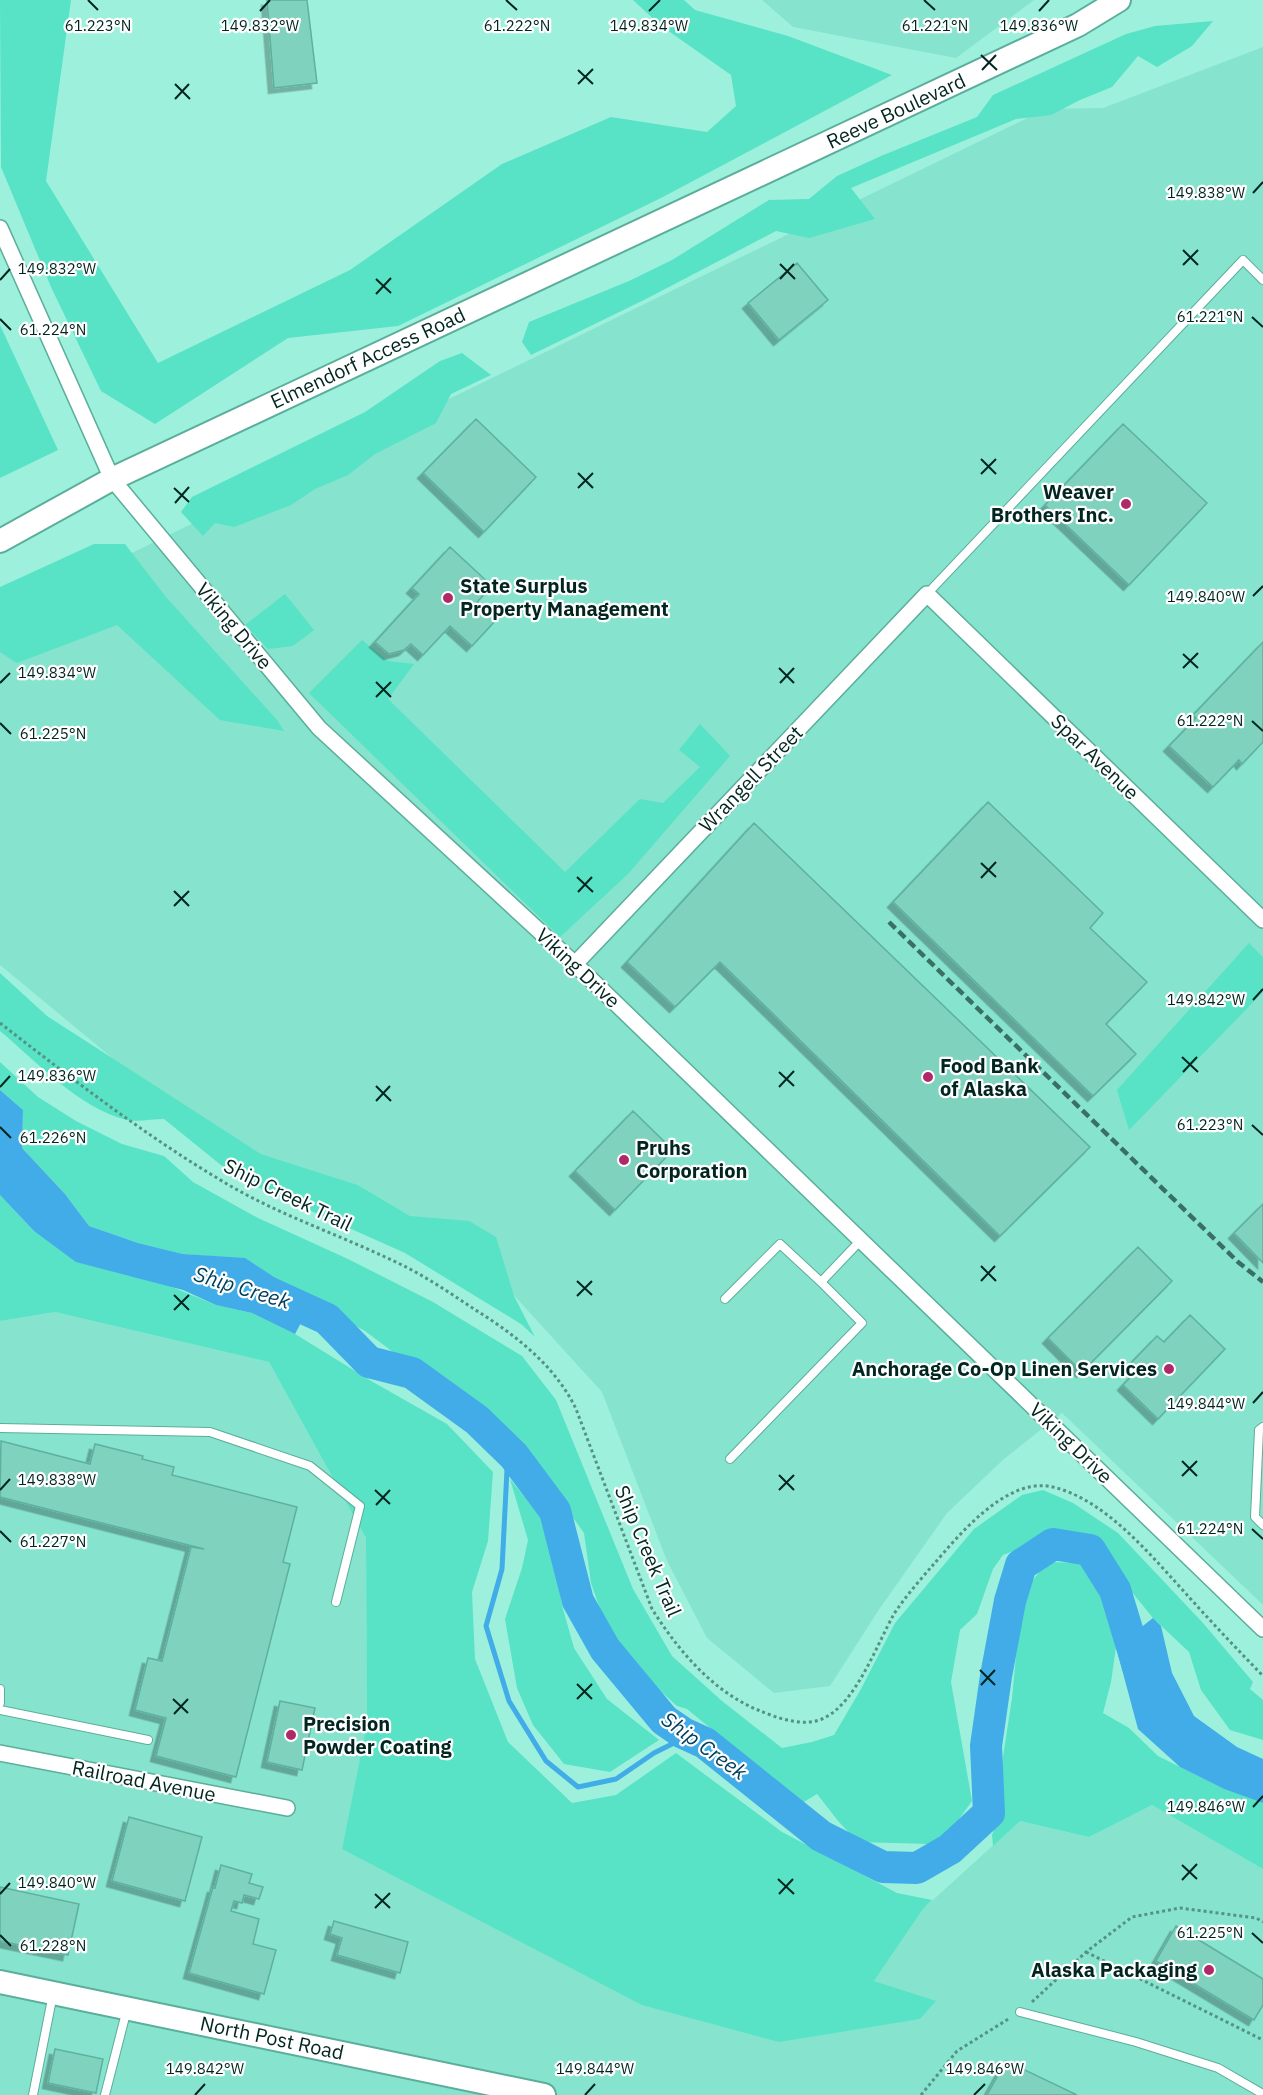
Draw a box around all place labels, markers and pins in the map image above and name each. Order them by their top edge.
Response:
place label: Weaver Brothers Inc. [991,478,1114,528]
marker: Weaver Brothers Inc. [1119,497,1133,511]
place label: State Surplus Property Management [460,572,669,622]
marker: State Surplus Property Management [441,591,455,605]
place label: Food Bank of Alaska [940,1052,1039,1102]
marker: Food Bank of Alaska [921,1070,935,1084]
place label: Pruhs Corporation [636,1134,747,1184]
marker: Pruhs Corporation [617,1153,631,1167]
place label: Anchorage Co-Op Linen Services [852,1355,1157,1382]
marker: Anchorage Co-Op Linen Services [1162,1362,1176,1376]
place label: Precision Powder Coating [303,1710,452,1760]
marker: Precision Powder Coating [284,1728,298,1742]
place label: Alaska Packaging [1031,1956,1198,1983]
marker: Alaska Packaging [1202,1963,1216,1977]

